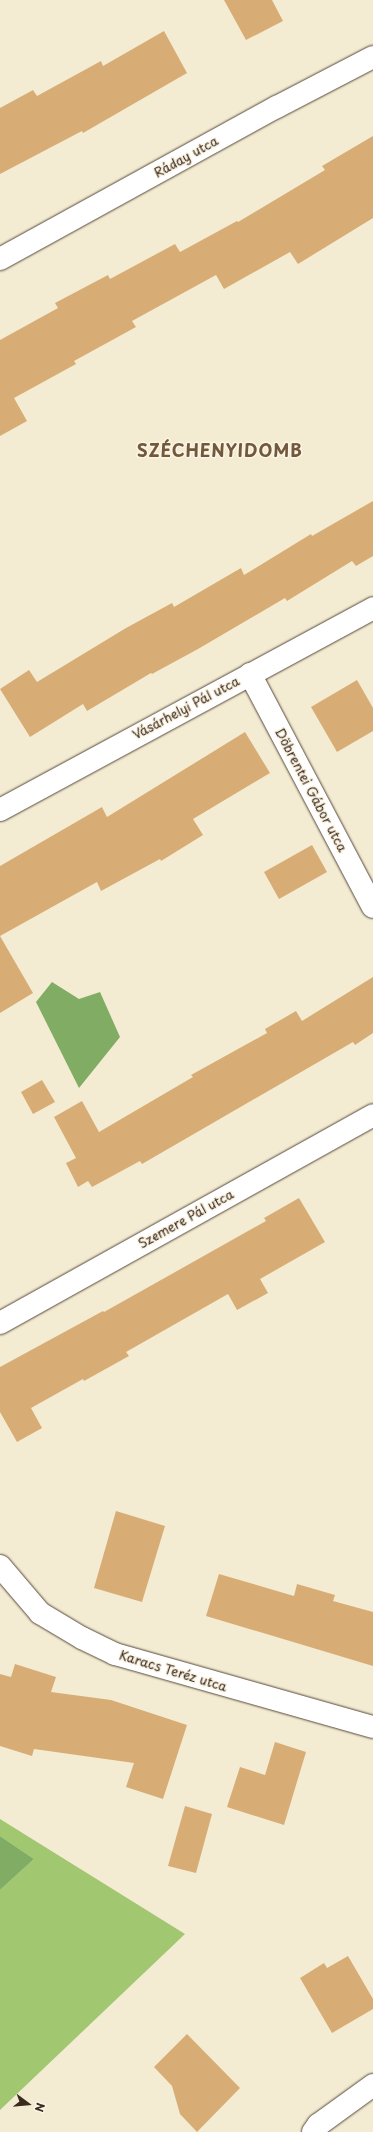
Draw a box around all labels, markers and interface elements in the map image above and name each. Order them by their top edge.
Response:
street label: Ráday utca [151,133,221,181]
district label: SZÉCHENYIDOMB [138,441,302,461]
street label: Vásárhelyi Pál utca [130,673,242,743]
street label: Döbrentei Gábor utca [272,725,350,855]
street label: Szemere Pál utca [135,1186,237,1252]
street label: Karacs Teréz utca [117,1647,229,1695]
north arrow [8,2084,48,2124]
text: N [31,2101,49,2114]

